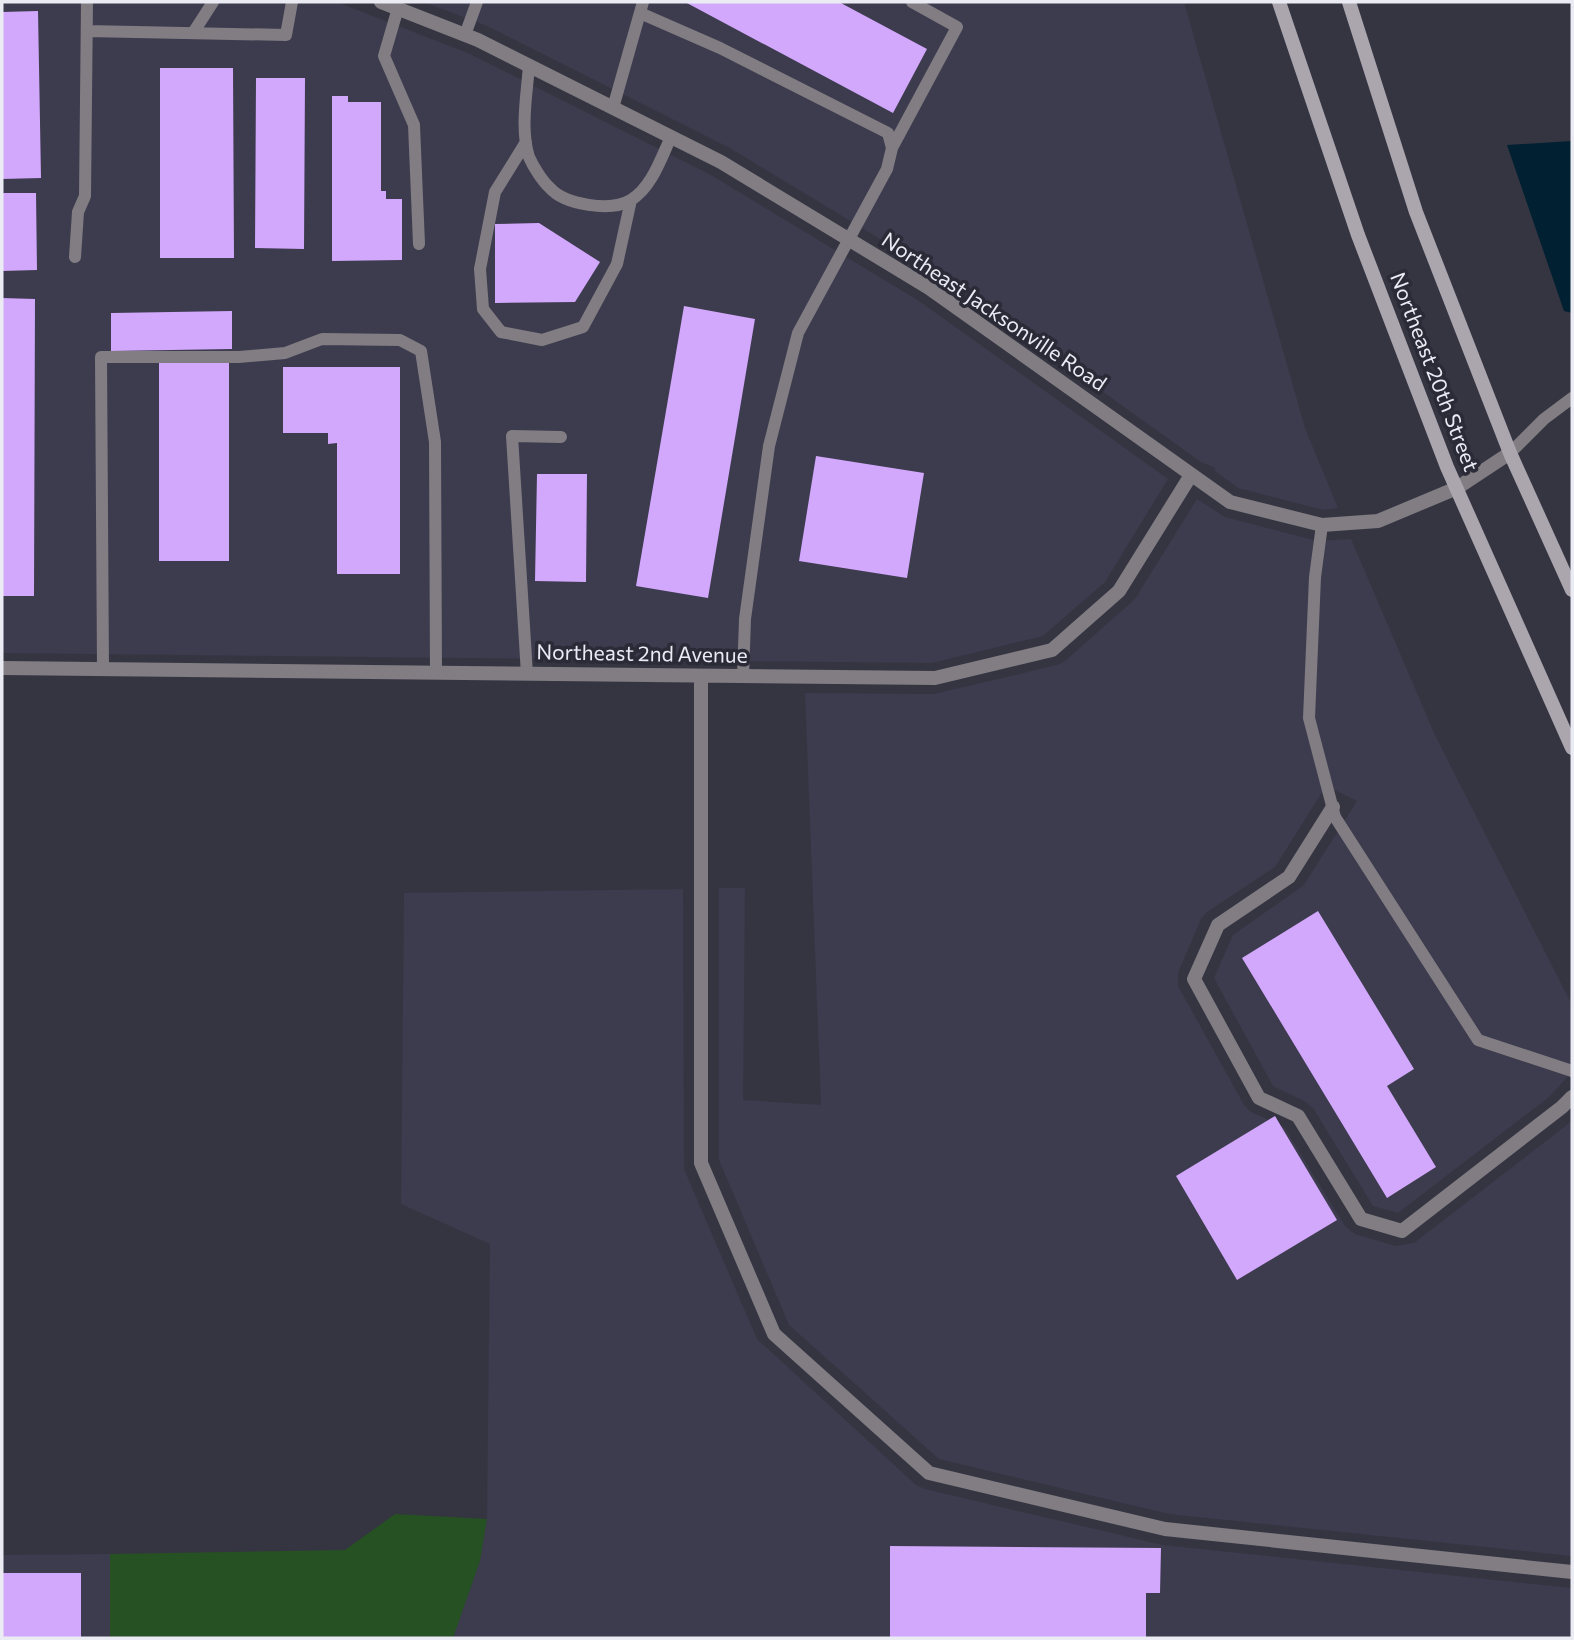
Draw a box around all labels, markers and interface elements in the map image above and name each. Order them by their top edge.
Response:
street label: Northeast Jacksonville Road [878,226,1112,395]
street label: Northeast 20th Street [1386,269,1485,474]
street label: Northeast 2nd Avenue [536,638,748,667]

